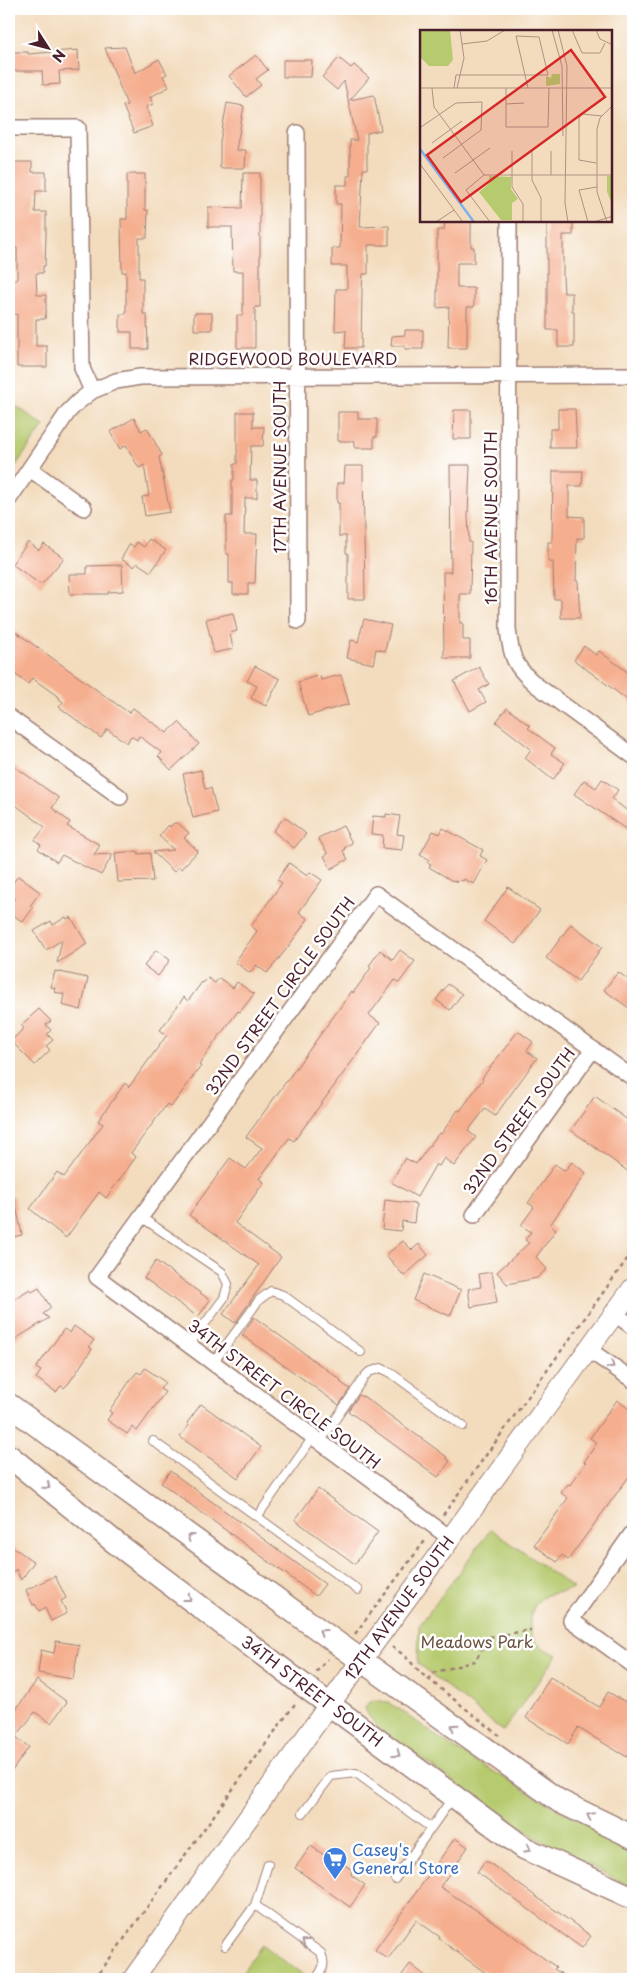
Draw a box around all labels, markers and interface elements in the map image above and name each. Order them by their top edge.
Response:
north arrow [22,22,72,72]
inset map [420,30,612,222]
text: N [47,45,71,67]
street label: RIDGEWOOD BOULEVARD [188,346,398,370]
street label: 17TH AVENUE SOUTH [267,381,291,553]
street label: 16TH AVENUE SOUTH [478,431,502,605]
street label: 32ND STREET CIRCLE SOUTH [199,891,360,1100]
street label: 32ND STREET SOUTH [456,1042,580,1199]
street label: 34TH STREET CIRCLE SOUTH [183,1313,386,1474]
one-way arrow [606,1359,615,1368]
one-way arrow [42,1480,51,1489]
street label: 12TH AVENUE SOUTH [338,1530,459,1684]
one-way arrow [186,1534,196,1543]
one-way arrow [182,1592,191,1600]
street label: 34TH STREET SOUTH [237,1629,389,1752]
park label: Meadows Park [421,1629,534,1653]
one-way arrow [319,1630,328,1638]
one-way arrow [450,1724,460,1733]
one-way arrow [391,1749,400,1757]
one-way arrow [586,1812,595,1822]
place label: Casey's General Store [352,1837,459,1879]
one-way arrow [523,1843,532,1853]
supermarket icon: Casey's General Store [322,1846,348,1880]
one-way arrow [302,1939,311,1947]

